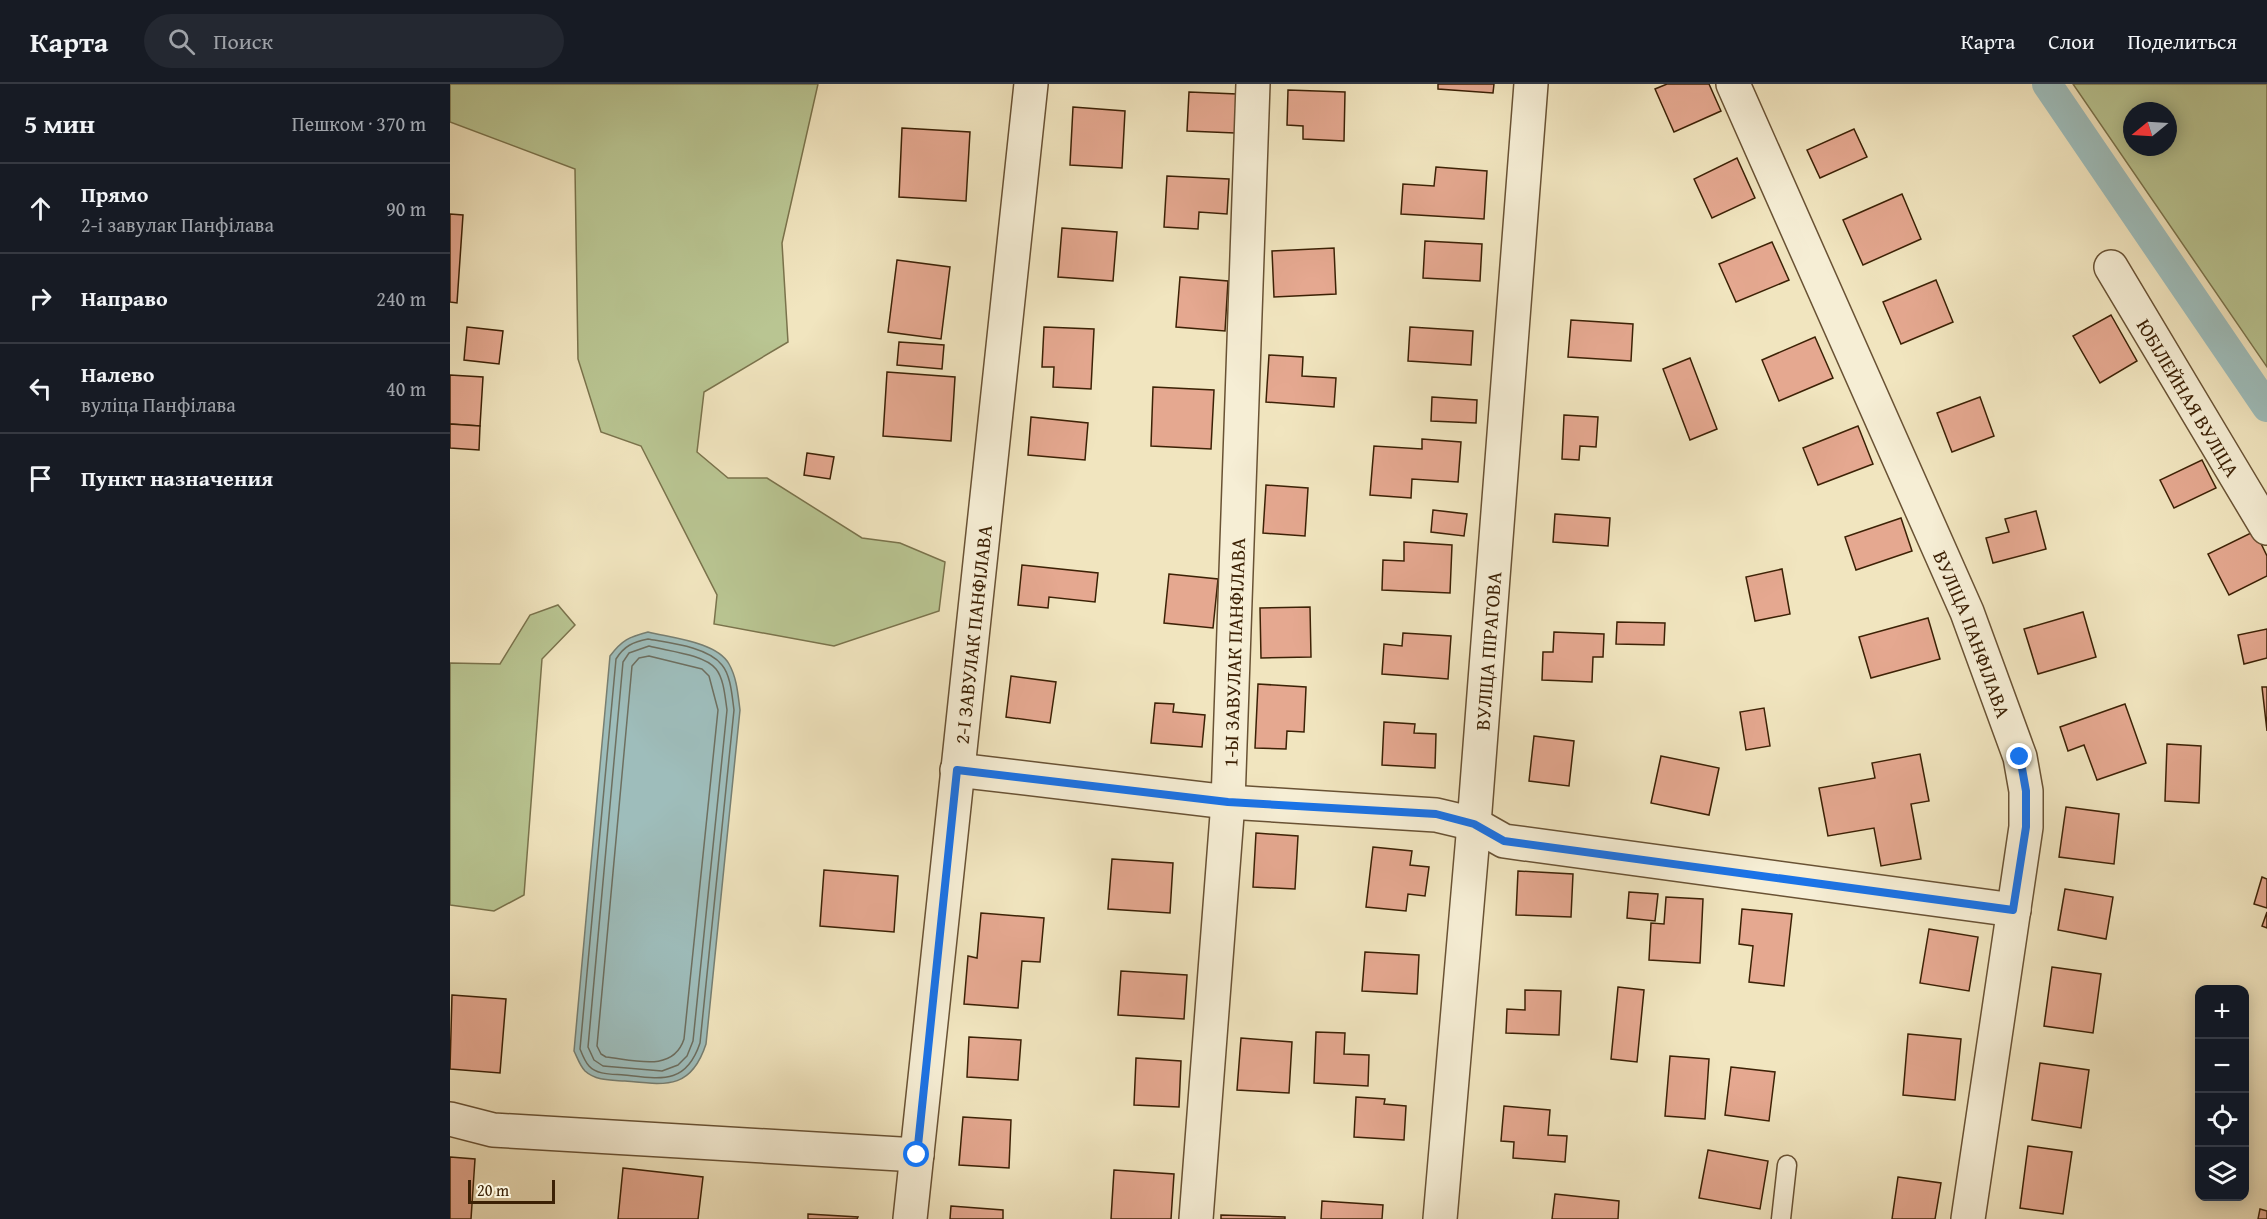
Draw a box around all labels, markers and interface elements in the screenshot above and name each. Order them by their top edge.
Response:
search box [144,14,564,68]
text: Карта [30,21,108,62]
icon: search [165,25,198,58]
text: Поиск [213,25,273,57]
text: Карта [1961,26,2015,57]
text: Слои [2048,26,2094,57]
text: Поделиться [2127,26,2237,57]
north arrow [2123,102,2177,156]
text: 5 мин [24,104,95,143]
text: Пешком · 370 m [292,109,426,138]
text: Прямо [81,178,148,210]
icon: ahead [24,192,57,225]
text: 90 m [386,194,426,223]
text: 2-і завулак Панфілава [81,210,274,239]
icon: right [24,282,57,315]
text: Направо [81,282,168,314]
text: 240 m [376,284,426,313]
street label: ЮБІЛЕЙНАЯ ВУЛІЦА [2130,313,2248,482]
text: Налево [81,358,154,390]
icon: left [24,372,57,405]
text: 40 m [386,374,426,403]
text: вуліца Панфілава [81,390,236,419]
icon: arrive [24,462,57,495]
text: Пункт назначения [81,462,273,494]
street label: 2-І ЗАВУЛАК ПАНФІЛАВА [946,523,998,745]
street label: 1-Ы ЗАВУЛАК ПАНФІЛАВА [1215,537,1252,768]
street label: ВУЛІЦА ПАНФІЛАВА [1927,545,2019,722]
street label: ВУЛІЦА ПІРАГОВА [1467,571,1508,731]
route end [2006,743,2032,769]
map controls [2195,985,2249,1201]
button: + [2195,985,2249,1039]
button: − [2195,1039,2249,1093]
button: locate [2195,1093,2249,1147]
route start [903,1141,929,1167]
button: layers [2195,1147,2249,1201]
scale bar [468,1177,555,1204]
text: 20 m [477,1178,509,1202]

